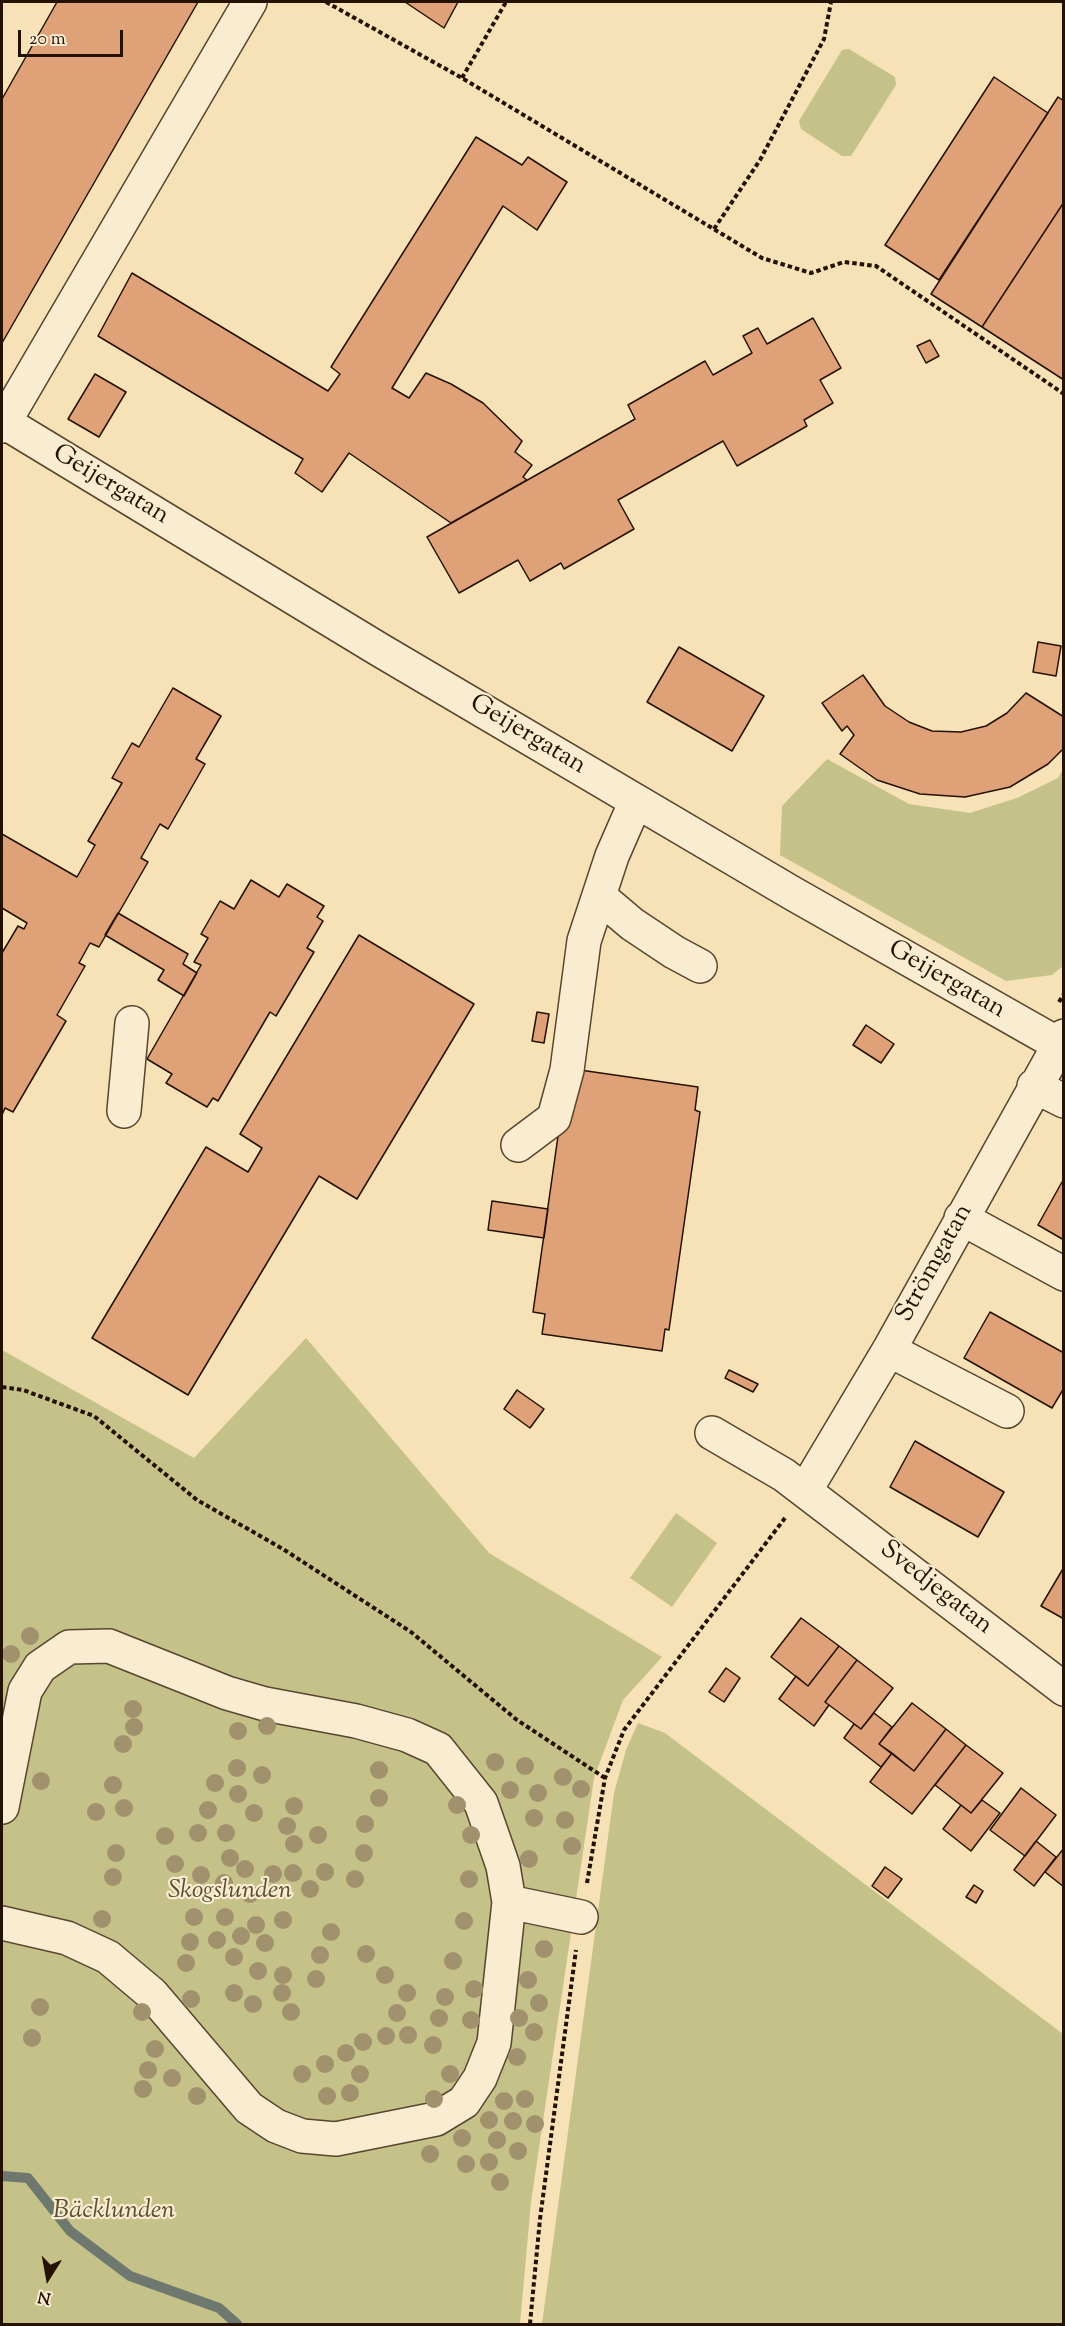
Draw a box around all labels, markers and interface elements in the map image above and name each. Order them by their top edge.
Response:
scale bar [21,18,126,56]
text: 20 m [29,27,66,53]
street label: Geijergatan [46,439,174,533]
street label: Geijergatan [463,689,591,783]
street label: Geijergatan [882,935,1010,1027]
street label: Strömgatan [891,1199,981,1329]
street label: Svedjegatan [872,1535,998,1643]
park label: Skogslunden [168,1877,292,1909]
park label: Bäcklunden [53,2197,175,2229]
north arrow [18,2248,78,2308]
text: N [36,2284,53,2309]

